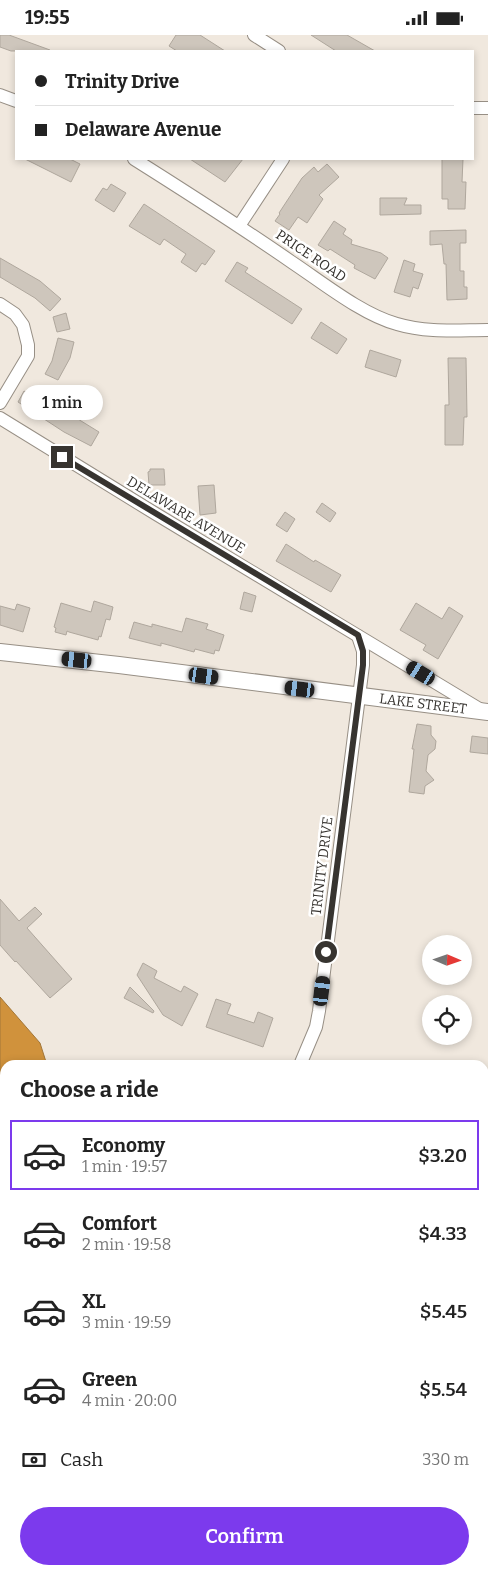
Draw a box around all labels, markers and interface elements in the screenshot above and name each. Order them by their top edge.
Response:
text: 19:55 [25,6,70,29]
text: Trinity Drive [65,70,179,93]
text: Delaware Avenue [65,118,221,141]
street label: PRICE ROAD [273,226,349,286]
callout: 1 min [21,385,103,419]
text: 1 min [42,393,82,412]
route end [51,446,73,468]
street label: DELAWARE AVENUE [124,473,248,557]
car [61,651,92,669]
car [404,659,437,687]
car [188,666,219,686]
car [284,680,315,698]
street label: LAKE STREET [378,690,468,718]
street label: TRINITY DRIVE [308,816,336,916]
north arrow [422,935,472,985]
map controls [422,935,472,1045]
route start [315,941,337,963]
car [312,975,331,1007]
button: locate [422,995,472,1045]
text: Choose a ride [20,1076,159,1103]
icon: car [22,1133,67,1178]
text: Economy [82,1134,165,1157]
text: $3.20 [418,1144,467,1167]
text: 1 min · 19:57 [82,1157,167,1176]
icon: car [22,1211,67,1256]
text: Comfort [82,1212,157,1235]
text: $4.33 [418,1222,467,1245]
text: 2 min · 19:58 [82,1235,171,1254]
icon: car [22,1289,67,1334]
text: XL [82,1290,106,1313]
text: $5.45 [420,1300,467,1323]
text: 3 min · 19:59 [82,1313,171,1332]
icon: car [22,1367,67,1412]
text: Green [82,1368,137,1391]
text: $5.54 [419,1378,467,1401]
text: 4 min · 20:00 [82,1391,177,1410]
icon: cash [20,1446,48,1474]
text: Cash [60,1448,103,1471]
text: 330 m [422,1450,469,1469]
button: Confirm [20,1507,469,1565]

